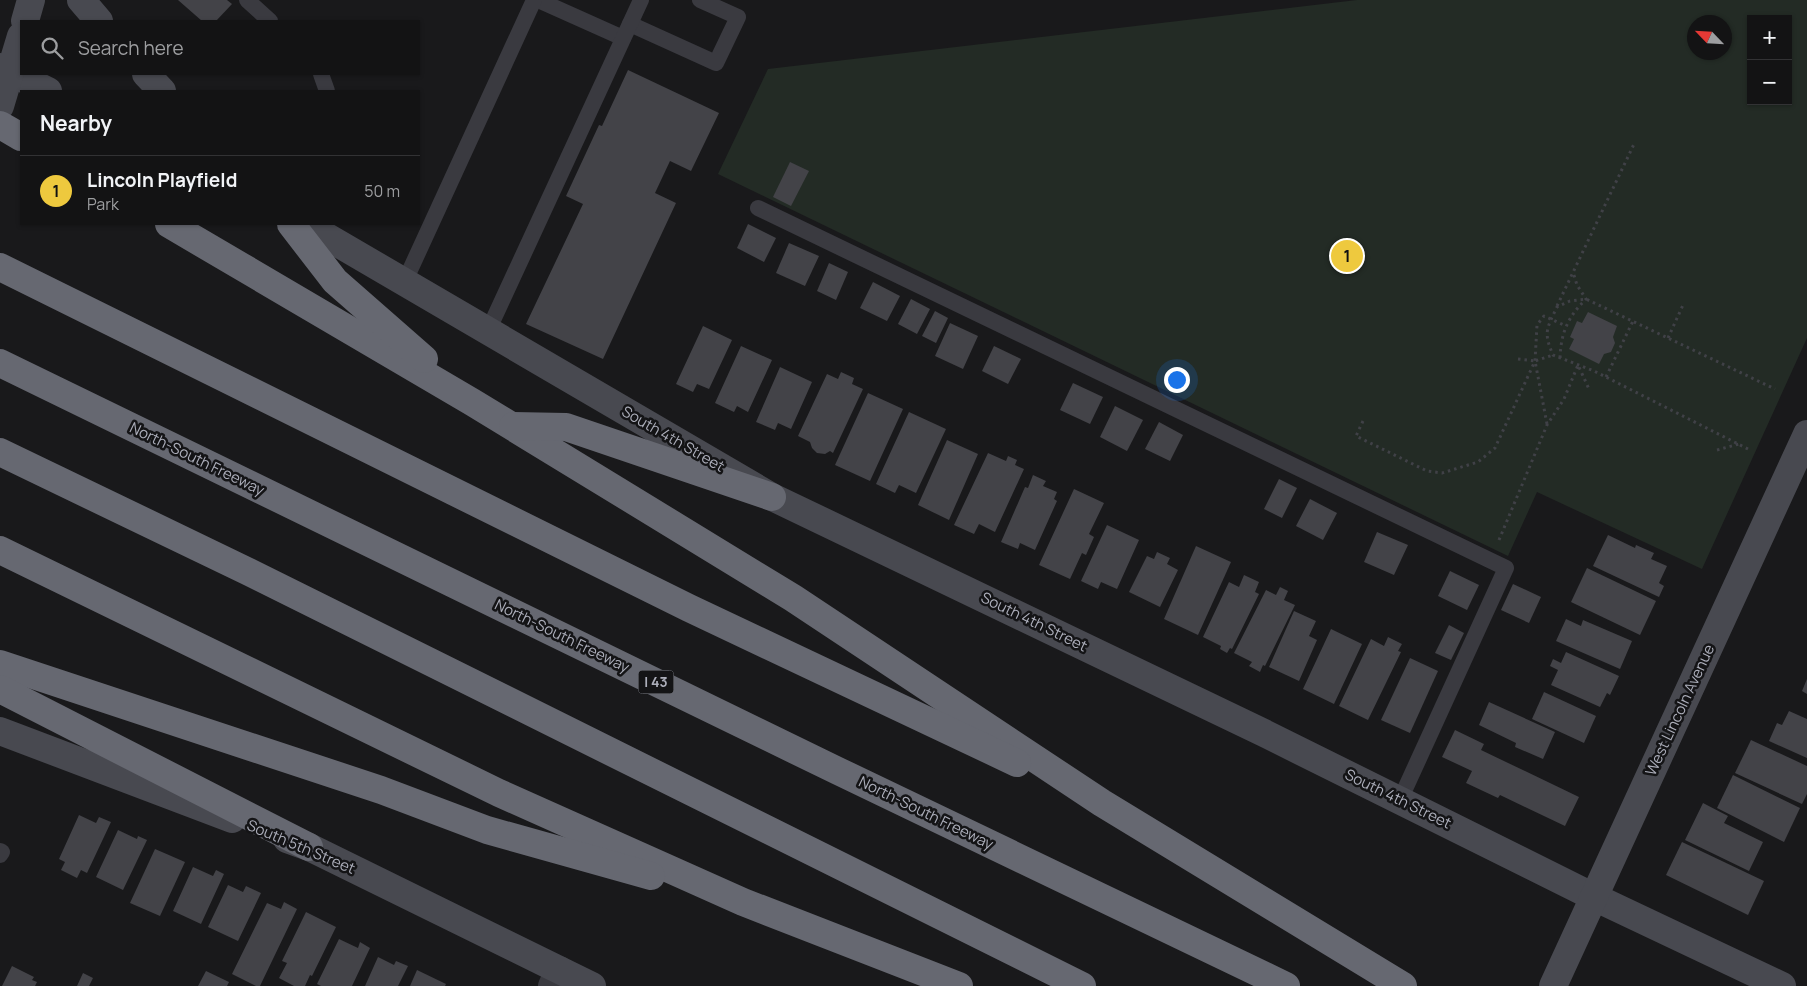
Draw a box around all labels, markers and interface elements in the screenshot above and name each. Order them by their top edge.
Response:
north arrow [1687,15,1732,60]
map controls [1747,15,1792,105]
button: + [1747,15,1792,60]
search box [20,20,420,75]
icon: search [38,34,66,62]
text: Search here [78,35,184,61]
button: − [1747,60,1792,105]
text: Nearby [40,109,112,137]
text: Lincoln Playfield [87,167,237,193]
text: 1 [52,180,60,202]
text: 50 m [364,180,400,202]
text: Park [87,193,119,215]
pin: 1 [1331,237,1363,275]
your location [1164,367,1190,393]
street label: South 4th Street [618,401,729,477]
street label: North-South Freeway [126,417,268,500]
street label: South 4th Street [978,587,1091,656]
street label: North-South Freeway [491,594,633,677]
street label: West Lincoln Avenue [1640,641,1719,779]
road number: I 43 [638,670,674,694]
street label: South 4th Street [1342,764,1455,833]
street label: North-South Freeway [855,771,997,854]
street label: South 5th Street [244,814,359,879]

